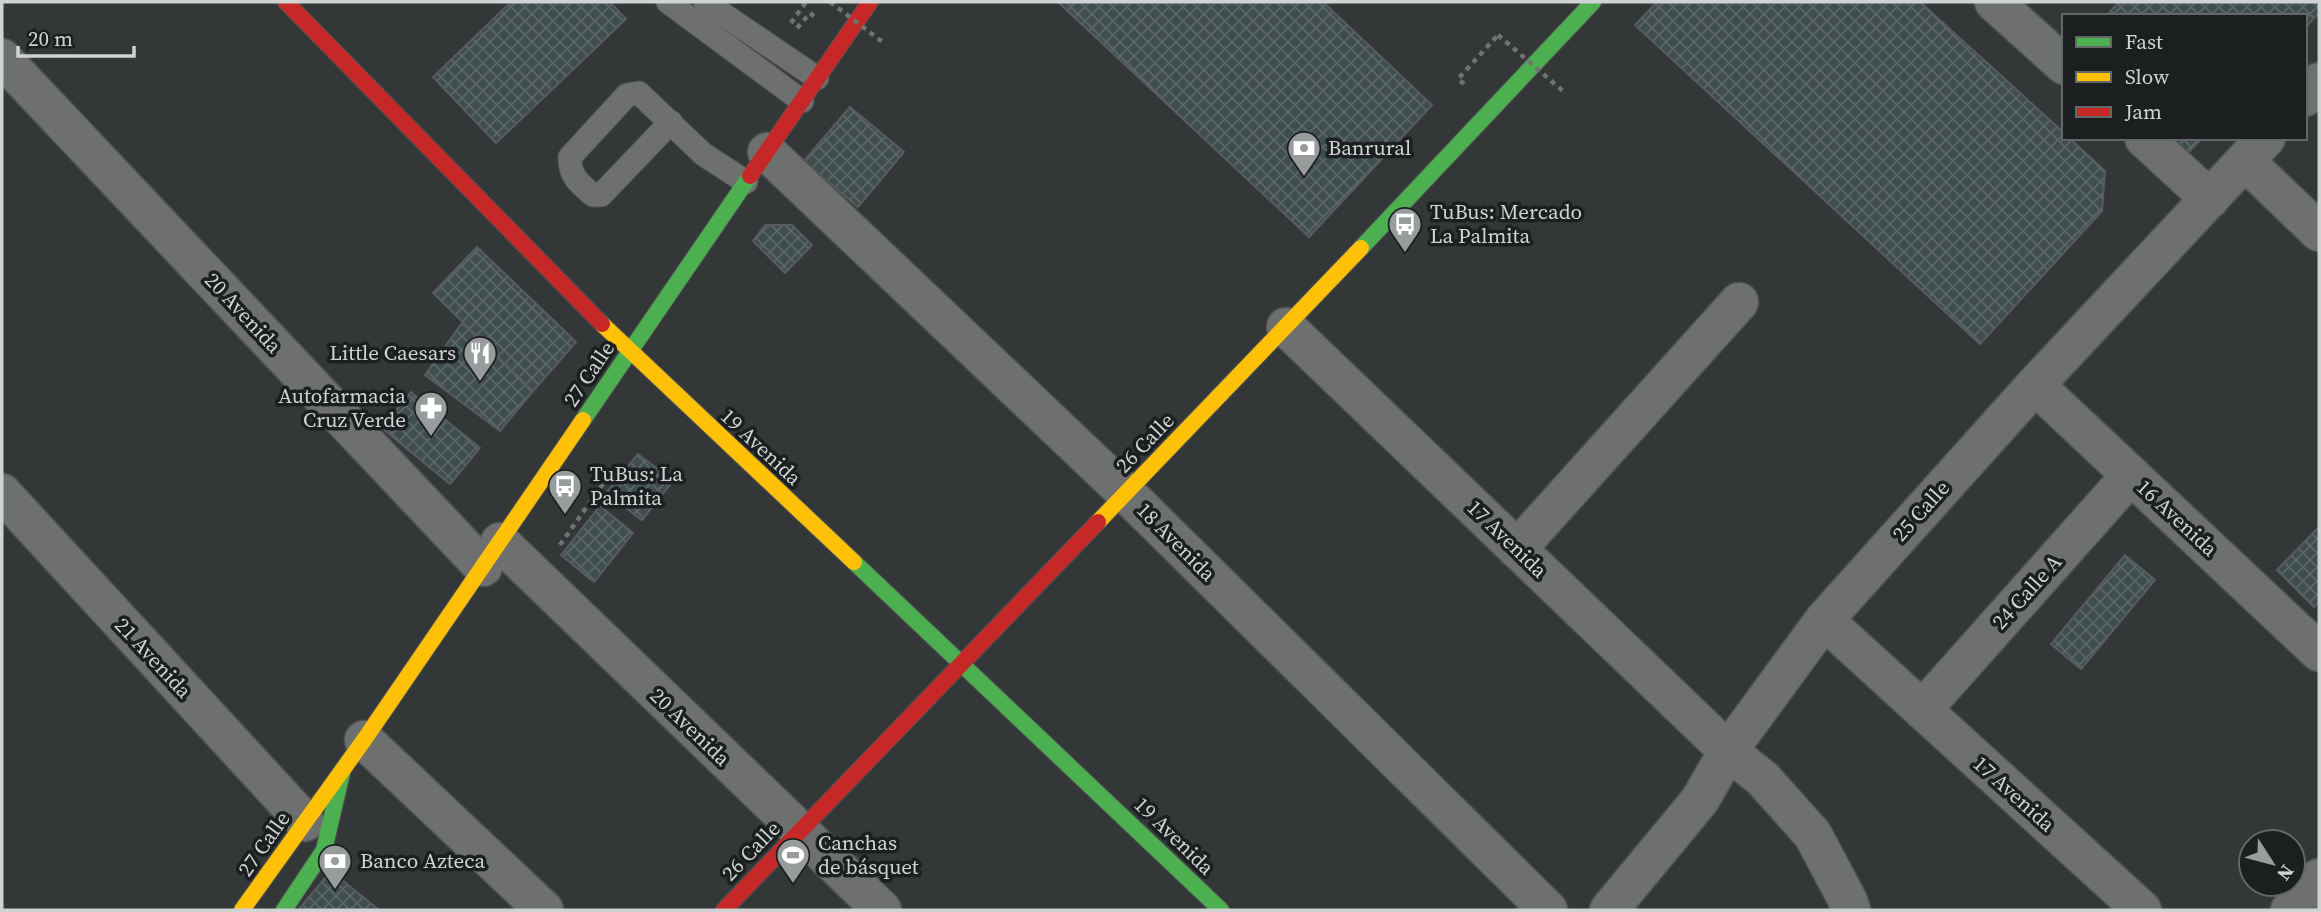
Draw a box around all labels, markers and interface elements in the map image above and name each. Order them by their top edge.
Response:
scale bar [18,14,133,58]
legend [2062,14,2307,140]
text: 20 m [28,24,73,53]
text: Fast [2125,27,2163,56]
text: Slow [2125,62,2169,91]
text: Jam [2124,97,2162,126]
bank icon: Banrural [1285,129,1323,178]
place label: Banrural [1328,133,1411,162]
place label: TuBus: Mercado La Palmita [1430,197,1582,250]
bus stop icon: TuBus: Mercado La Palmita [1386,205,1424,254]
street label: 20 Avenida [198,266,289,360]
restaurant icon: Little Caesars [461,334,499,383]
street label: 27 Calle [556,335,621,412]
place label: Little Caesars [329,338,456,367]
place label: Autofarmacia Cruz Verde [278,381,406,434]
pharmacy icon: Autofarmacia Cruz Verde [412,389,450,438]
street label: 19 Avenida [715,402,808,492]
street label: 26 Calle [1109,406,1180,479]
place label: TuBus: La Palmita [590,459,683,512]
bus stop icon: TuBus: La Palmita [546,467,584,516]
street label: 16 Avenida [2131,473,2224,563]
street label: 25 Calle [1885,474,1956,548]
street label: 17 Avenida [1461,493,1554,584]
street label: 18 Avenida [1130,496,1222,588]
street label: 24 Calle A [1985,548,2068,636]
street label: 21 Avenida [108,611,199,705]
street label: 20 Avenida [644,681,737,772]
street label: 17 Avenida [1967,749,2062,838]
street label: 19 Avenida [1128,790,1221,881]
street label: 27 Calle [231,805,296,882]
street label: 26 Calle [715,814,786,887]
place label: Canchas de básquet [818,828,919,881]
north arrow [2237,828,2307,898]
sports icon: Canchas de básquet [774,836,812,885]
bank icon: Banco Azteca [316,842,354,891]
place label: Banco Azteca [360,846,485,875]
text: N [2271,860,2300,886]

